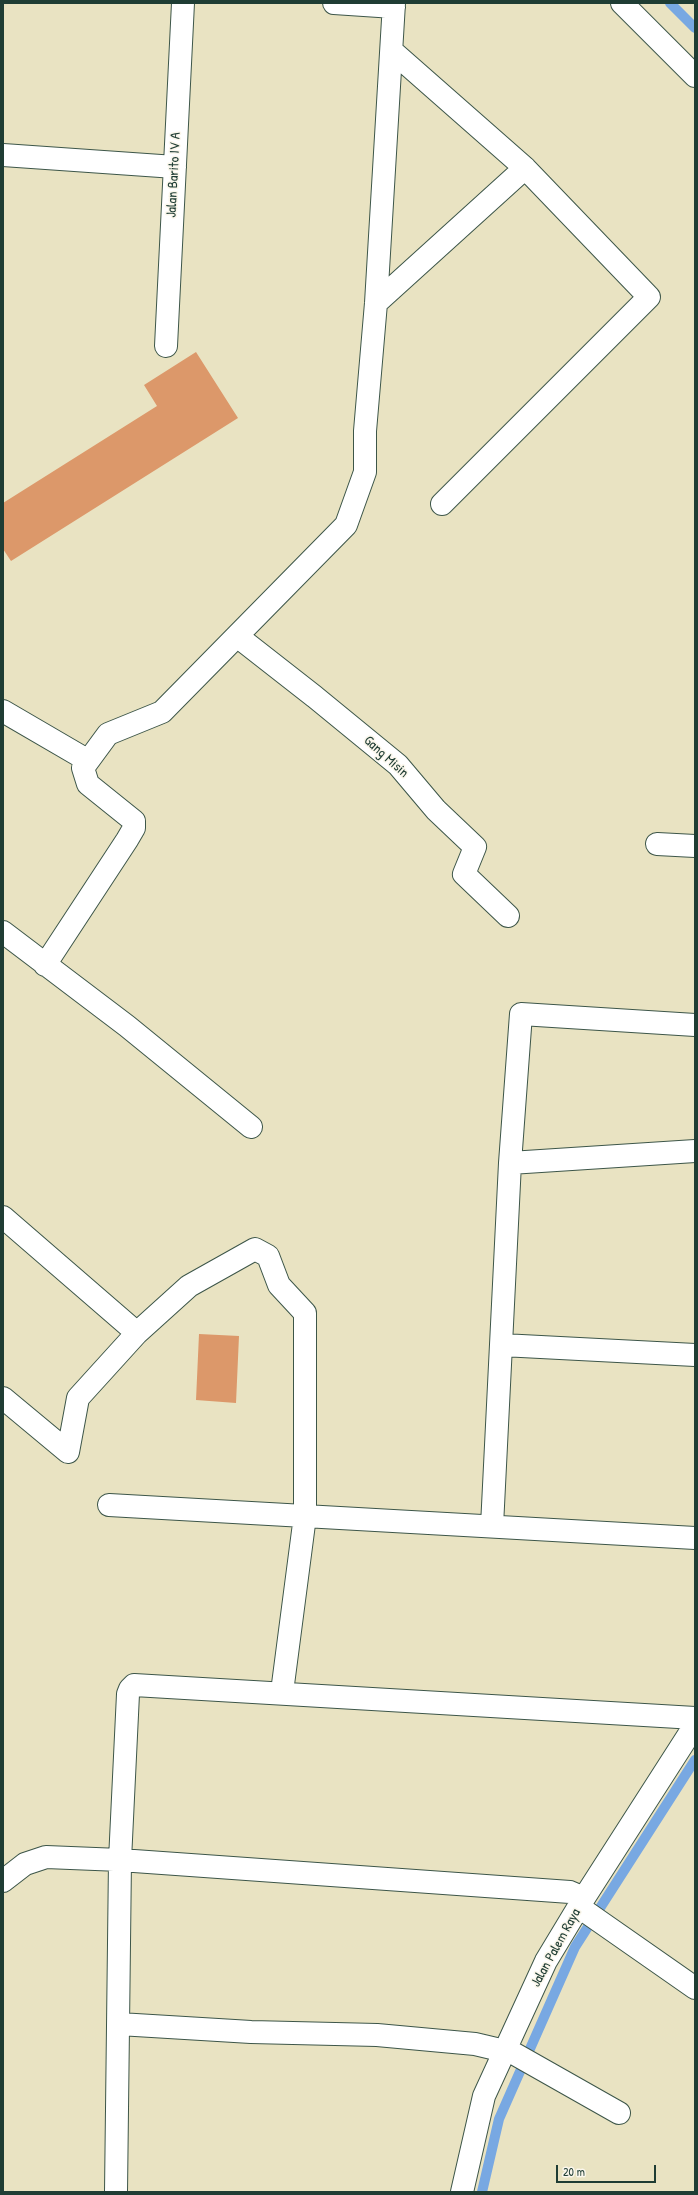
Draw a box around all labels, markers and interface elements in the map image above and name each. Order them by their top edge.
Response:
street label: Jalan Barito IV A [163,132,185,218]
street label: Gang Misin [360,733,412,781]
street label: Jalan Palem Raya [528,1906,584,1990]
scale bar [558,2157,658,2183]
text: 20 m [563,2163,585,2180]

